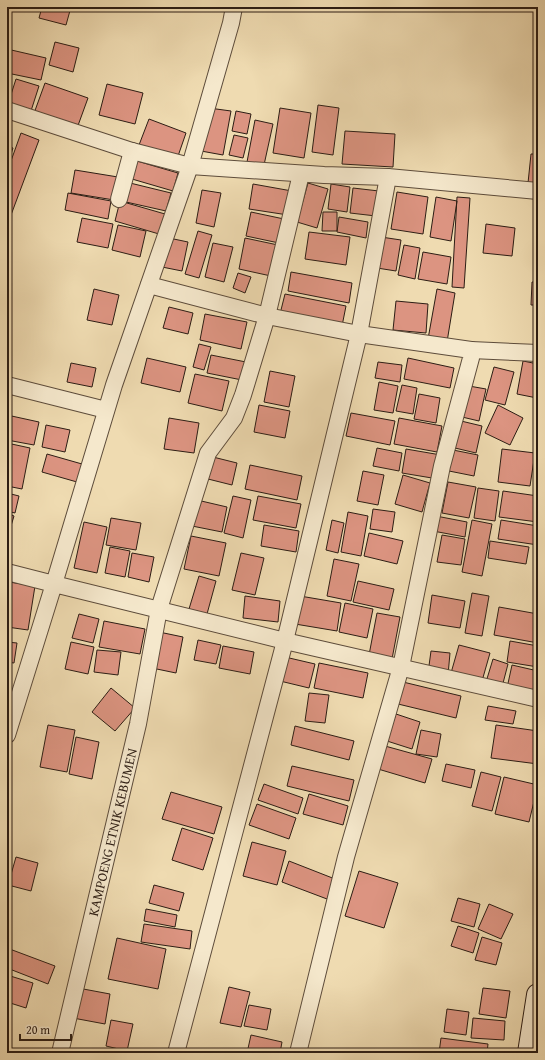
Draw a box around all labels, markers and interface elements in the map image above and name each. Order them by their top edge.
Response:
street label: KAMPOENG ETNIK KEBUMEN [83,746,142,918]
scale bar [20,1016,71,1042]
text: 20 m [26,1021,50,1038]

